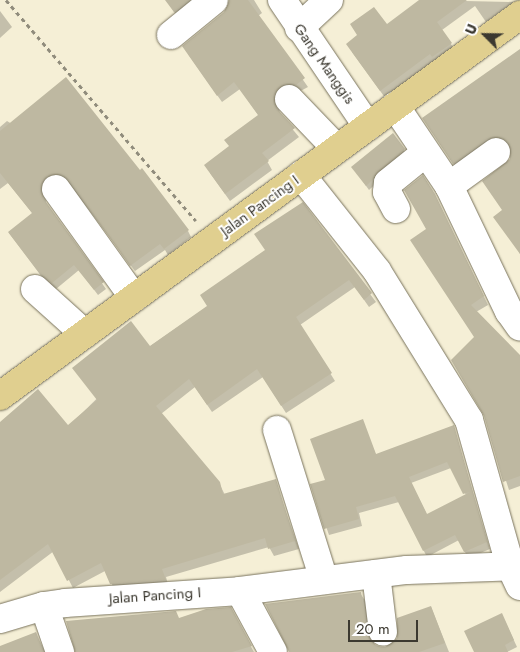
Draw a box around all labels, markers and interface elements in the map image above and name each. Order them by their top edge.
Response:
north arrow [460,10,510,60]
street label: Gang Manggis [290,20,358,108]
text: U [460,21,482,38]
street label: Jalan Pancing I [217,172,303,240]
street label: Jalan Pancing I [108,584,202,608]
scale bar [350,610,420,642]
text: 20 m [356,618,390,640]

